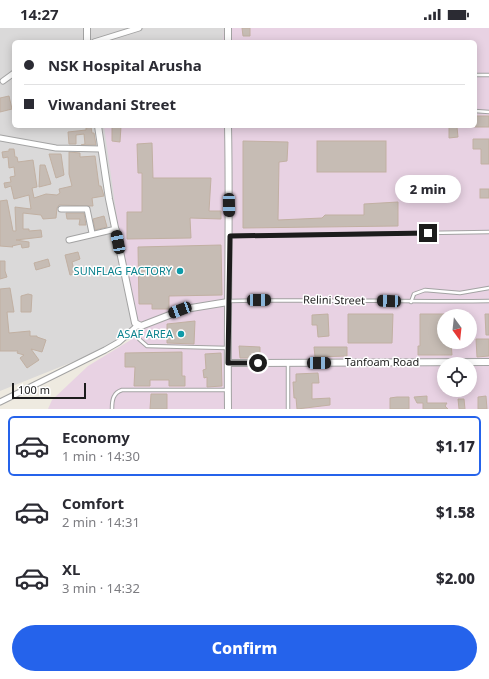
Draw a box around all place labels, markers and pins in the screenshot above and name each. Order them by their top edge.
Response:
place label: SUNFLAG FACTORY [74,263,173,278]
marker: SUNFLAG FACTORY [175,266,185,276]
place label: ASAF AREA [117,326,174,341]
marker: ASAF AREA [176,329,186,339]

